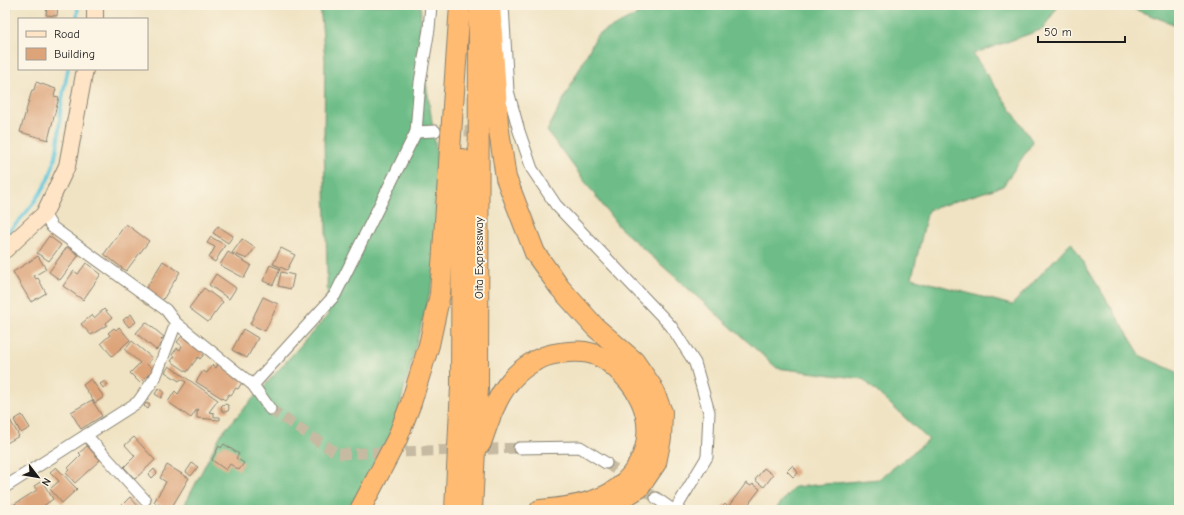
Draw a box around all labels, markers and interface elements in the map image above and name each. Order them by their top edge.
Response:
legend [18,18,148,70]
scale bar [1038,18,1125,44]
text: 50 m [1044,25,1072,39]
text: Road [54,27,80,41]
text: Building [54,47,95,61]
street label: Oita Expressway [472,216,486,299]
north arrow [18,457,58,497]
text: N [39,475,54,488]

